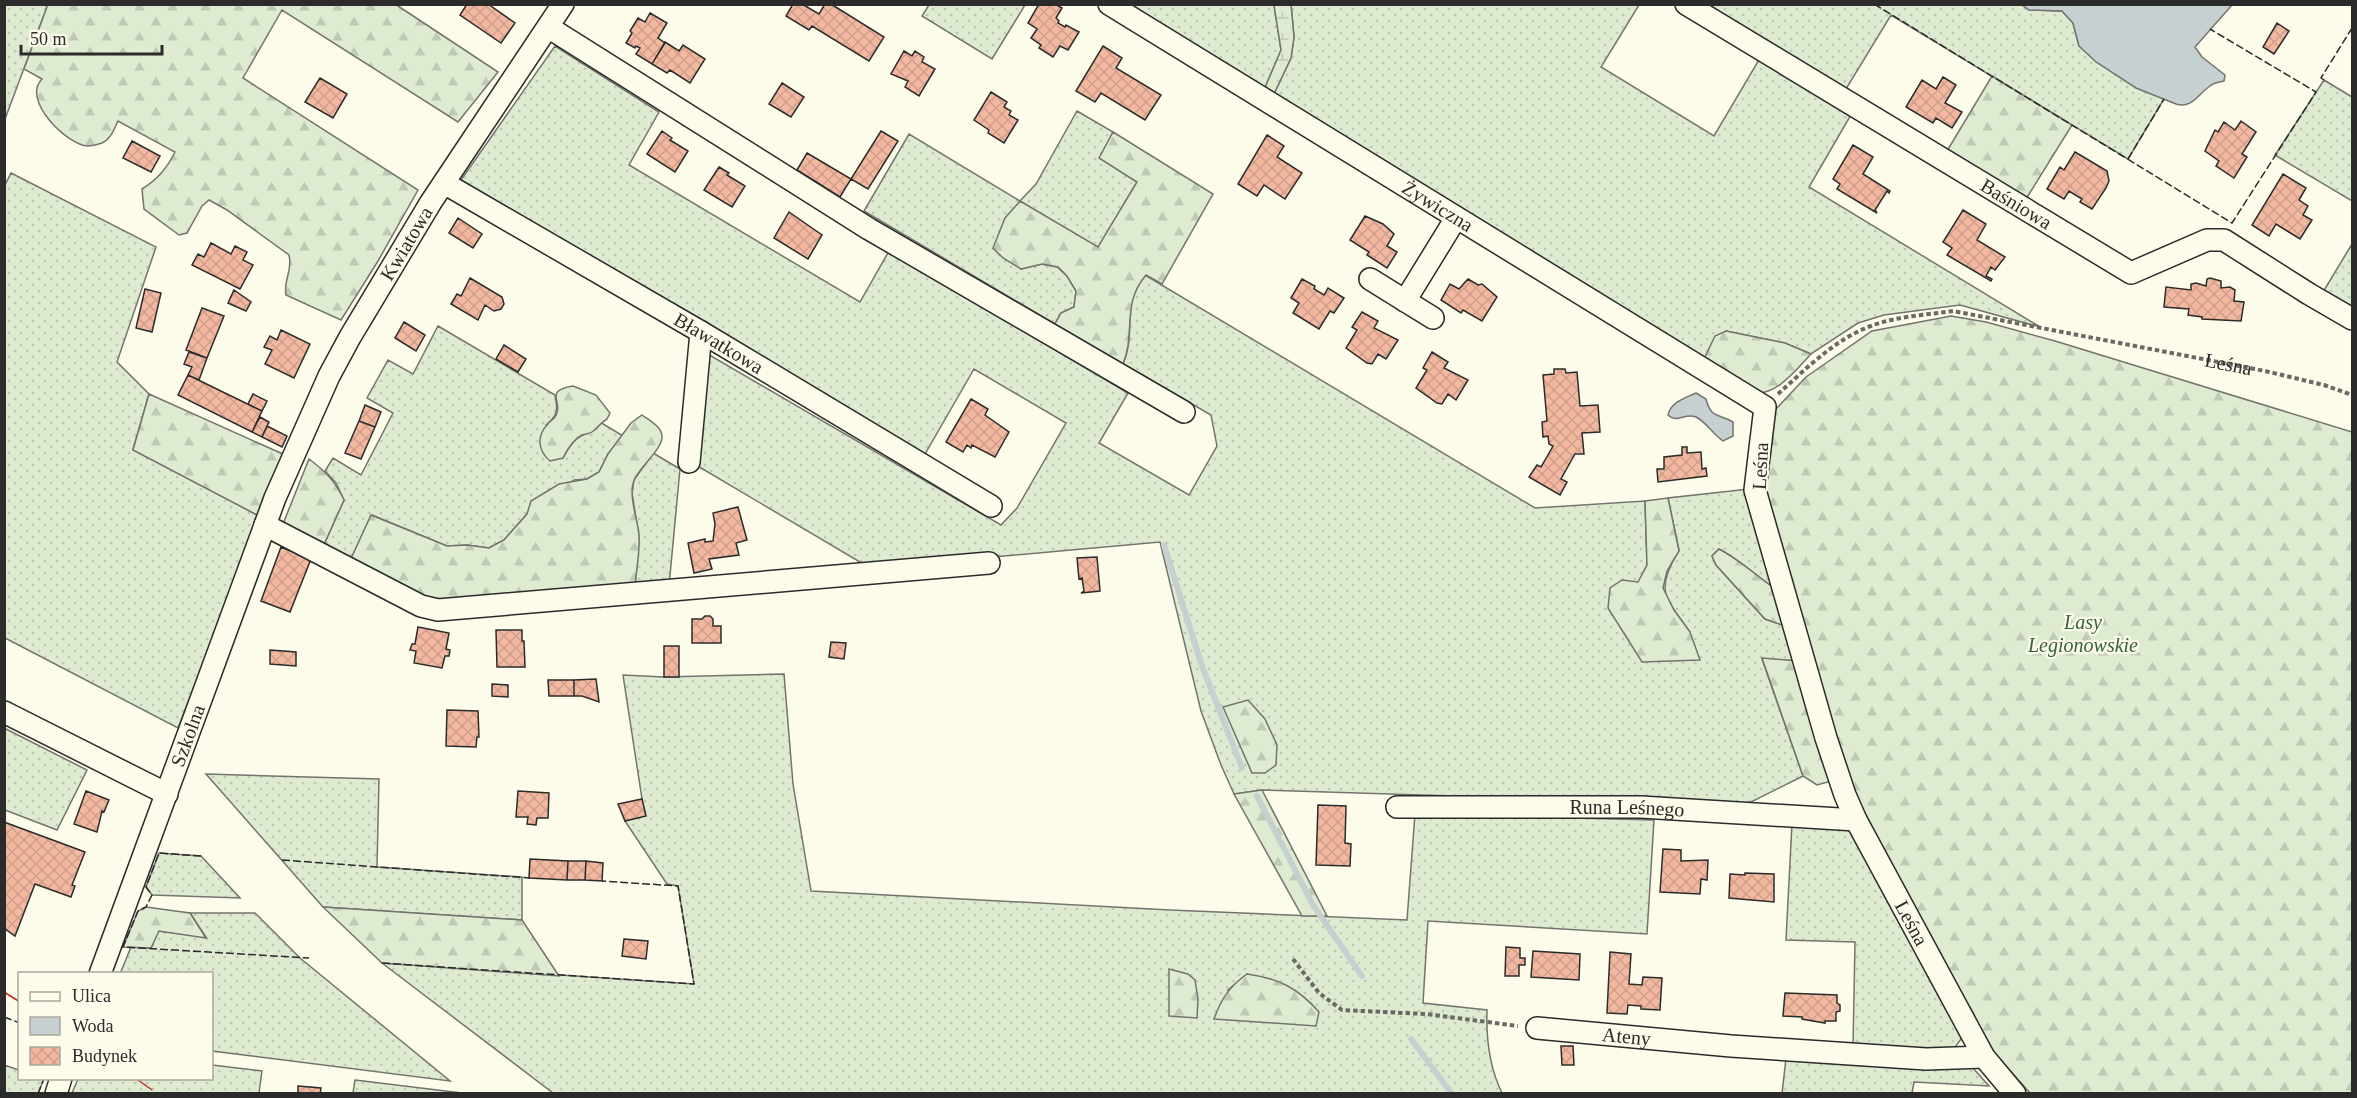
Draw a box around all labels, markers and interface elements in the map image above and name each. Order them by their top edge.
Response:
scale bar [21,18,162,56]
text: 50 m [30,29,67,49]
street label: Baśniowa [1977,174,2056,234]
street label: Żywiczna [1399,176,1477,236]
street label: Kwiatowa [376,202,437,284]
street label: Bławatkowa [670,308,768,378]
street label: Leśna [2203,349,2254,379]
street label: Leśna [1748,441,1772,490]
park label: Lasy Legionowskie [2027,611,2138,657]
street label: Szkolna [166,701,209,770]
street label: Runa Leśnego [1569,796,1685,821]
street label: Leśna [1891,897,1933,949]
legend [18,972,213,1080]
text: Ulica [72,986,111,1006]
text: Woda [72,1016,114,1036]
street label: Ateny [1601,1023,1652,1051]
text: Budynek [72,1046,137,1066]

